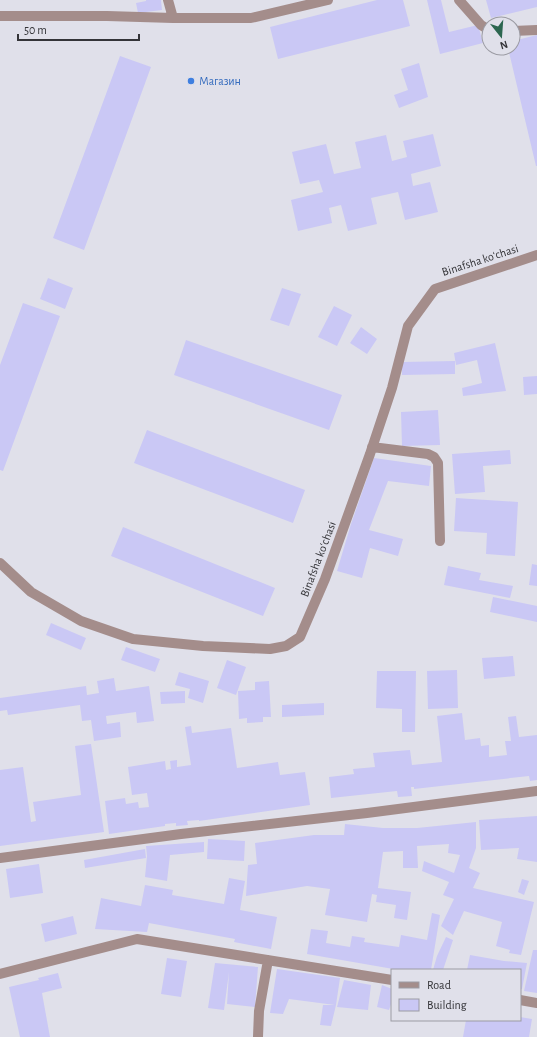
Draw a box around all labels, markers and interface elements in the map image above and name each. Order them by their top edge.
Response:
scale bar [18,16,139,42]
north arrow [481,16,521,56]
text: 50 m [24,24,47,36]
text: N [499,39,509,51]
place label: Магазин [199,75,241,87]
marker: Магазин [186,76,196,86]
street label: Binafsha koʻchasi [440,242,520,278]
street label: Binafsha koʻchasi [298,520,338,598]
legend [391,969,521,1021]
text: Road [427,979,451,991]
text: Building [427,999,467,1011]

